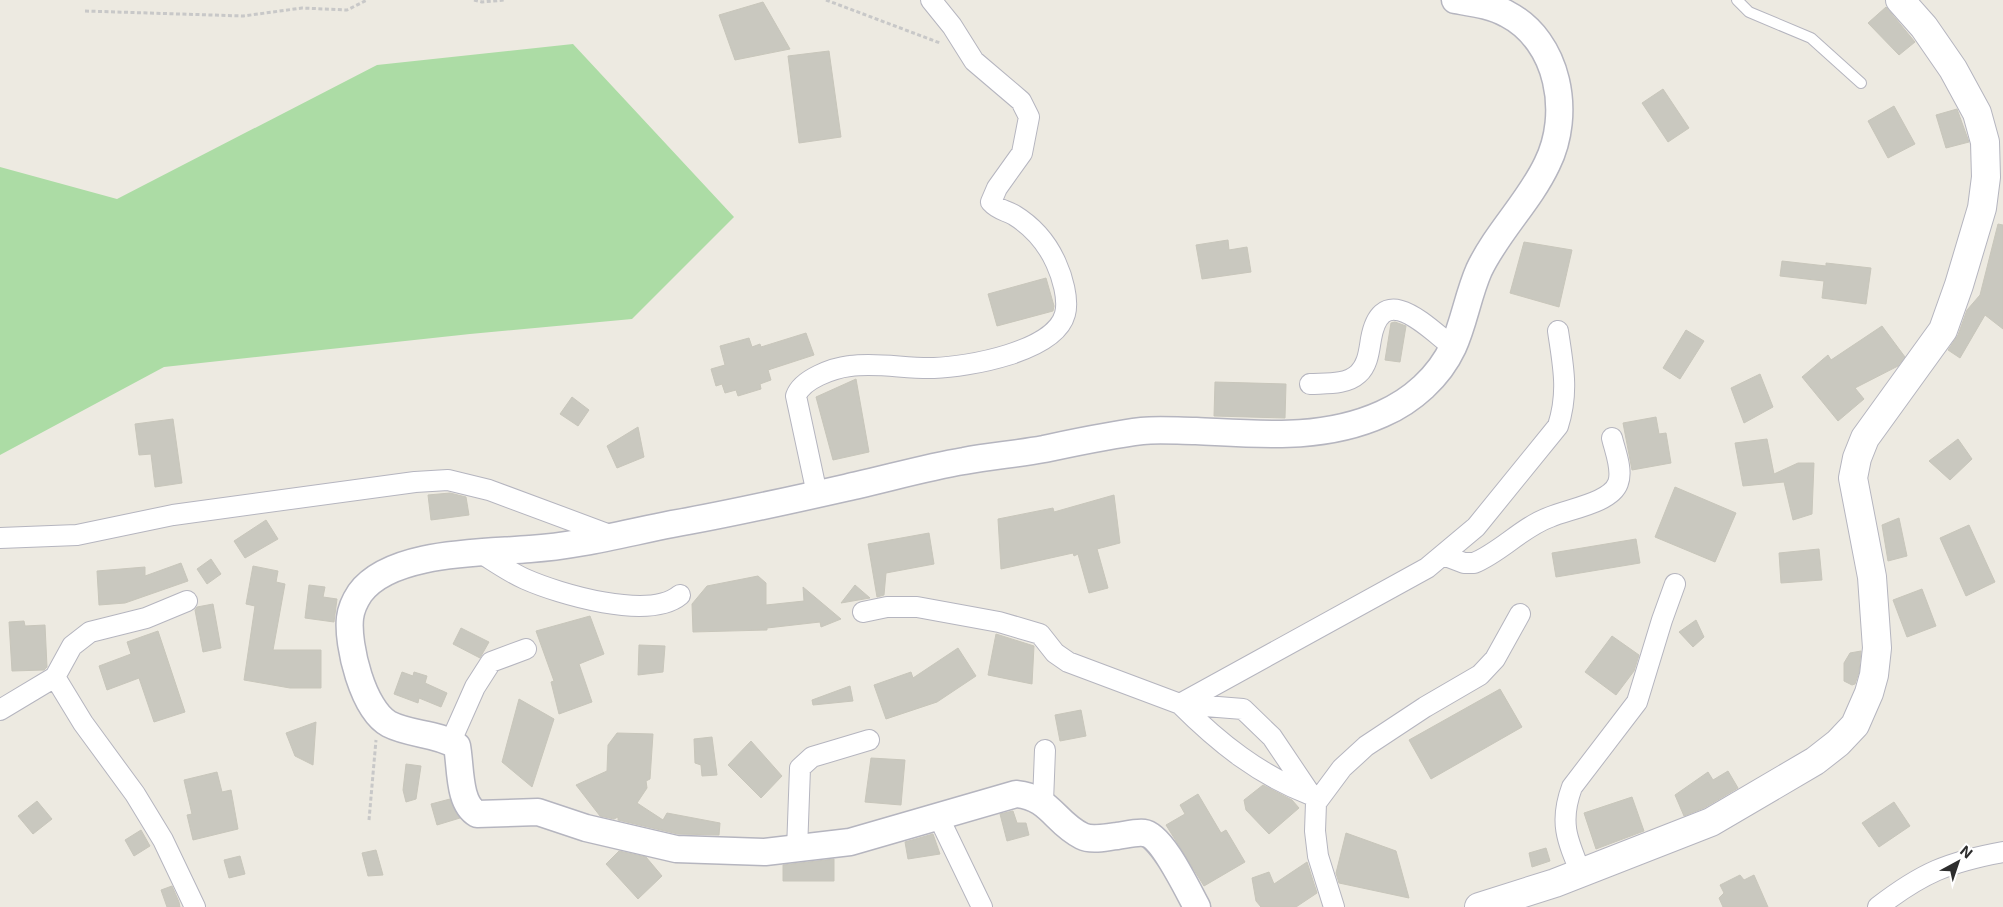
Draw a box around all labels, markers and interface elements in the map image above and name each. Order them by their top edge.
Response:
north arrow [1933,837,1983,887]
text: N [1957,842,1976,862]

